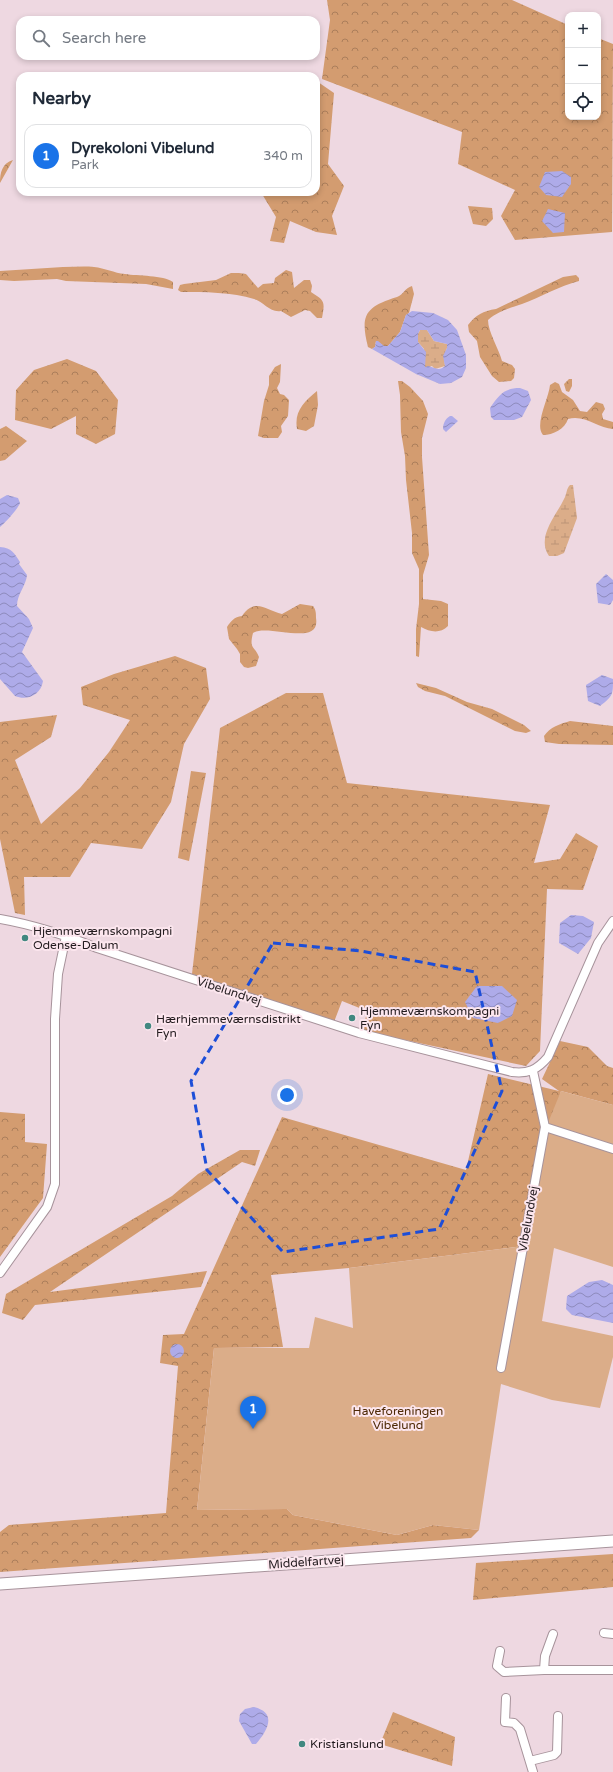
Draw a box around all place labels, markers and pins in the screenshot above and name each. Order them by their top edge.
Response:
place label: Hjemmeværnskompagni Odense-Dalum [33,924,172,952]
marker: Hjemmeværnskompagni Odense-Dalum [20,933,30,943]
place label: Hjemmeværnskompagni Fyn [360,1004,499,1032]
place label: Hærhjemmeværnsdistrikt Fyn [156,1012,301,1040]
marker: Hjemmeværnskompagni Fyn [347,1013,357,1023]
marker: Hærhjemmeværnsdistrikt Fyn [143,1021,153,1031]
pin: 1 [240,1396,266,1429]
place label: Kristianslund [310,1737,384,1751]
marker: Kristianslund [297,1739,307,1749]

